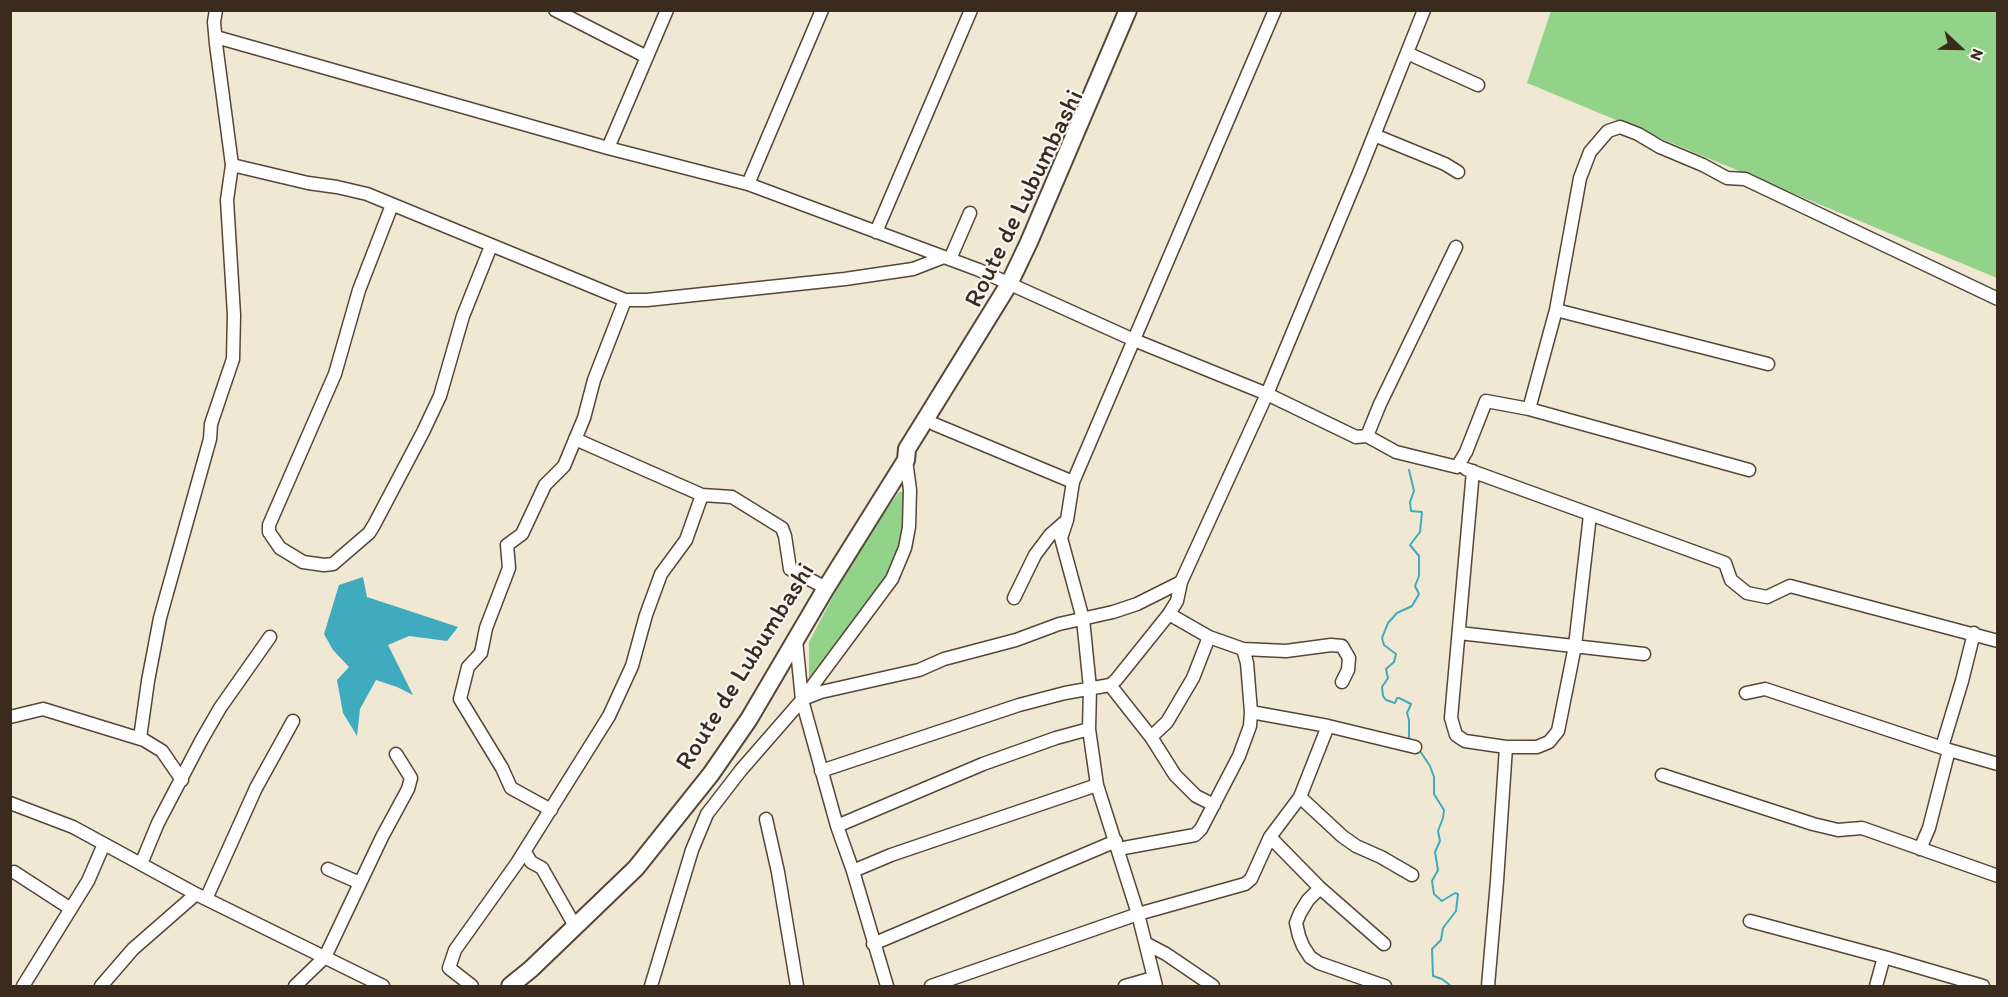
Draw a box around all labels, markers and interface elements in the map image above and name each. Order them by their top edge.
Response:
north arrow [1930,18,1990,78]
text: N [1966,46,1988,64]
street label: Route de Lubumbashi [959,85,1091,313]
street label: Route de Lubumbashi [670,558,822,776]

